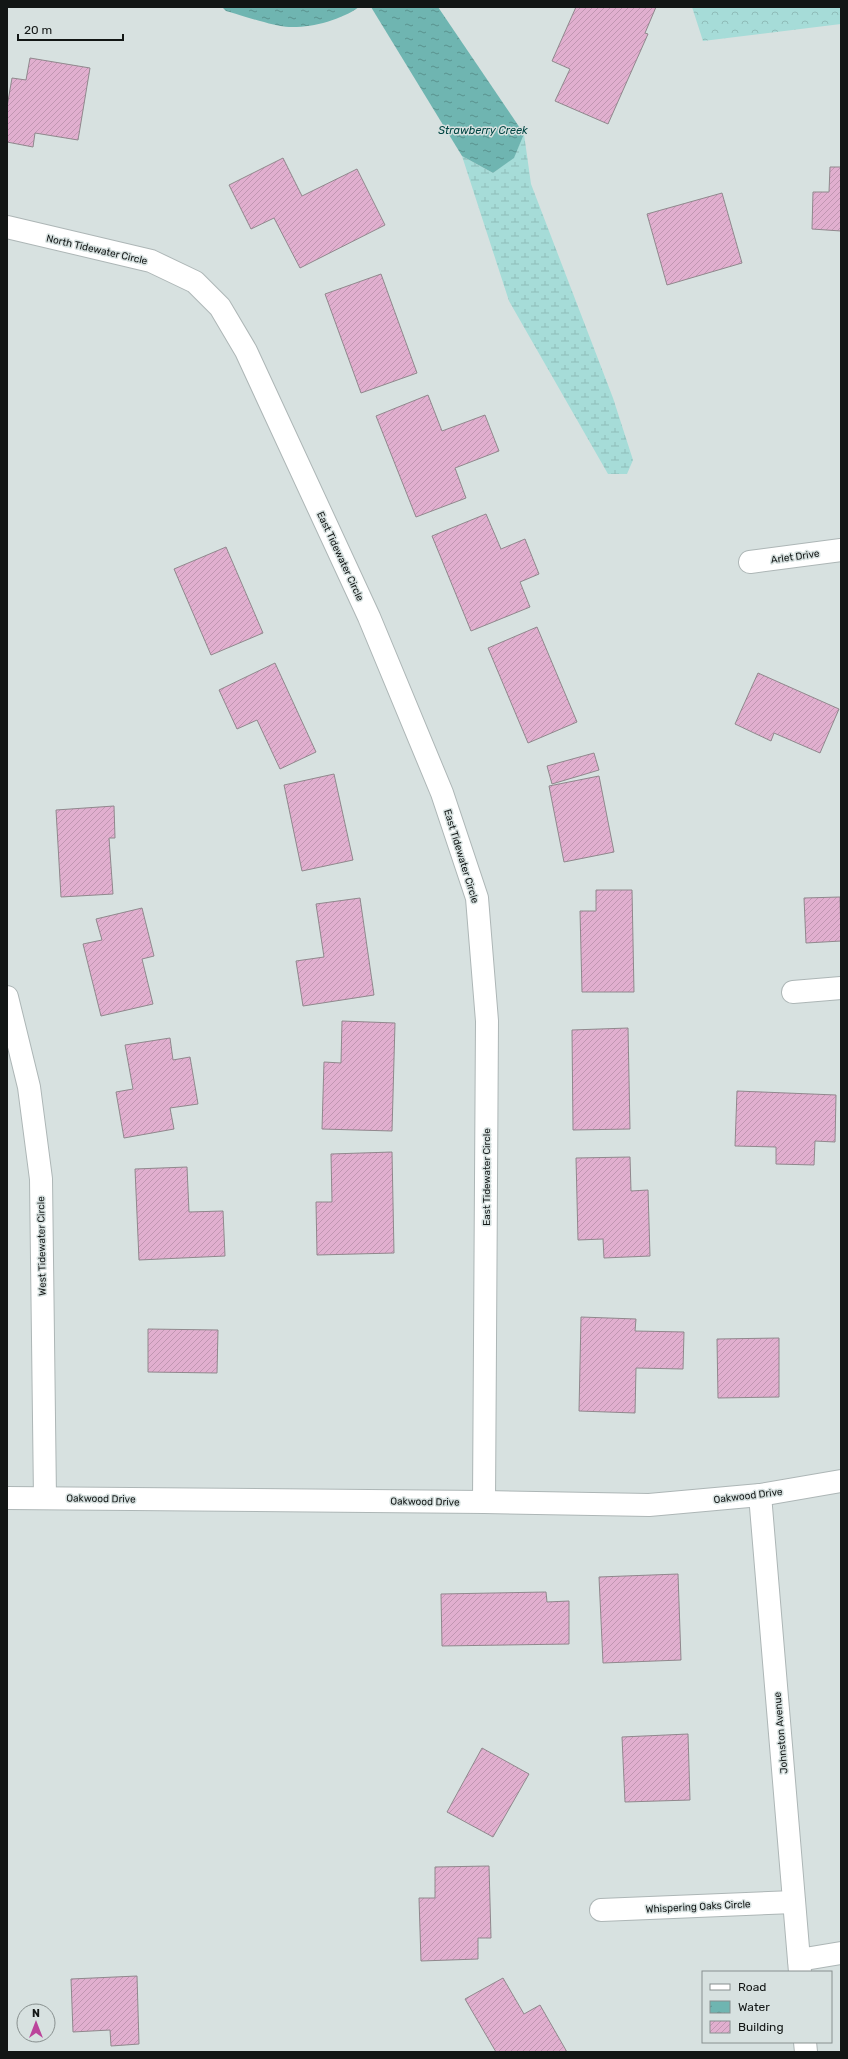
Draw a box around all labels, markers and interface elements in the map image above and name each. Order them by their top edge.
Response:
scale bar [18,16,123,42]
text: 20 m [24,23,52,37]
water label: Strawberry Creek [438,124,528,137]
street label: North Tidewater Circle [45,232,149,268]
street label: East Tidewater Circle [314,510,366,604]
street label: Arlet Drive [770,548,821,566]
street label: East Tidewater Circle [441,808,481,905]
street label: East Tidewater Circle [481,1128,493,1226]
street label: West Tidewater Circle [35,1196,49,1296]
street label: Oakwood Drive [713,1486,784,1506]
street label: Oakwood Drive [66,1492,136,1506]
street label: Oakwood Drive [390,1495,460,1509]
street label: Johnston Avenue [771,1691,791,1774]
street label: Whispering Oaks Circle [645,1898,751,1916]
legend [702,1971,832,2043]
text: Road [738,1980,766,1994]
text: Water [738,2000,770,2014]
north arrow [16,2003,56,2043]
text: N [32,2007,40,2020]
text: Building [738,2020,784,2034]

